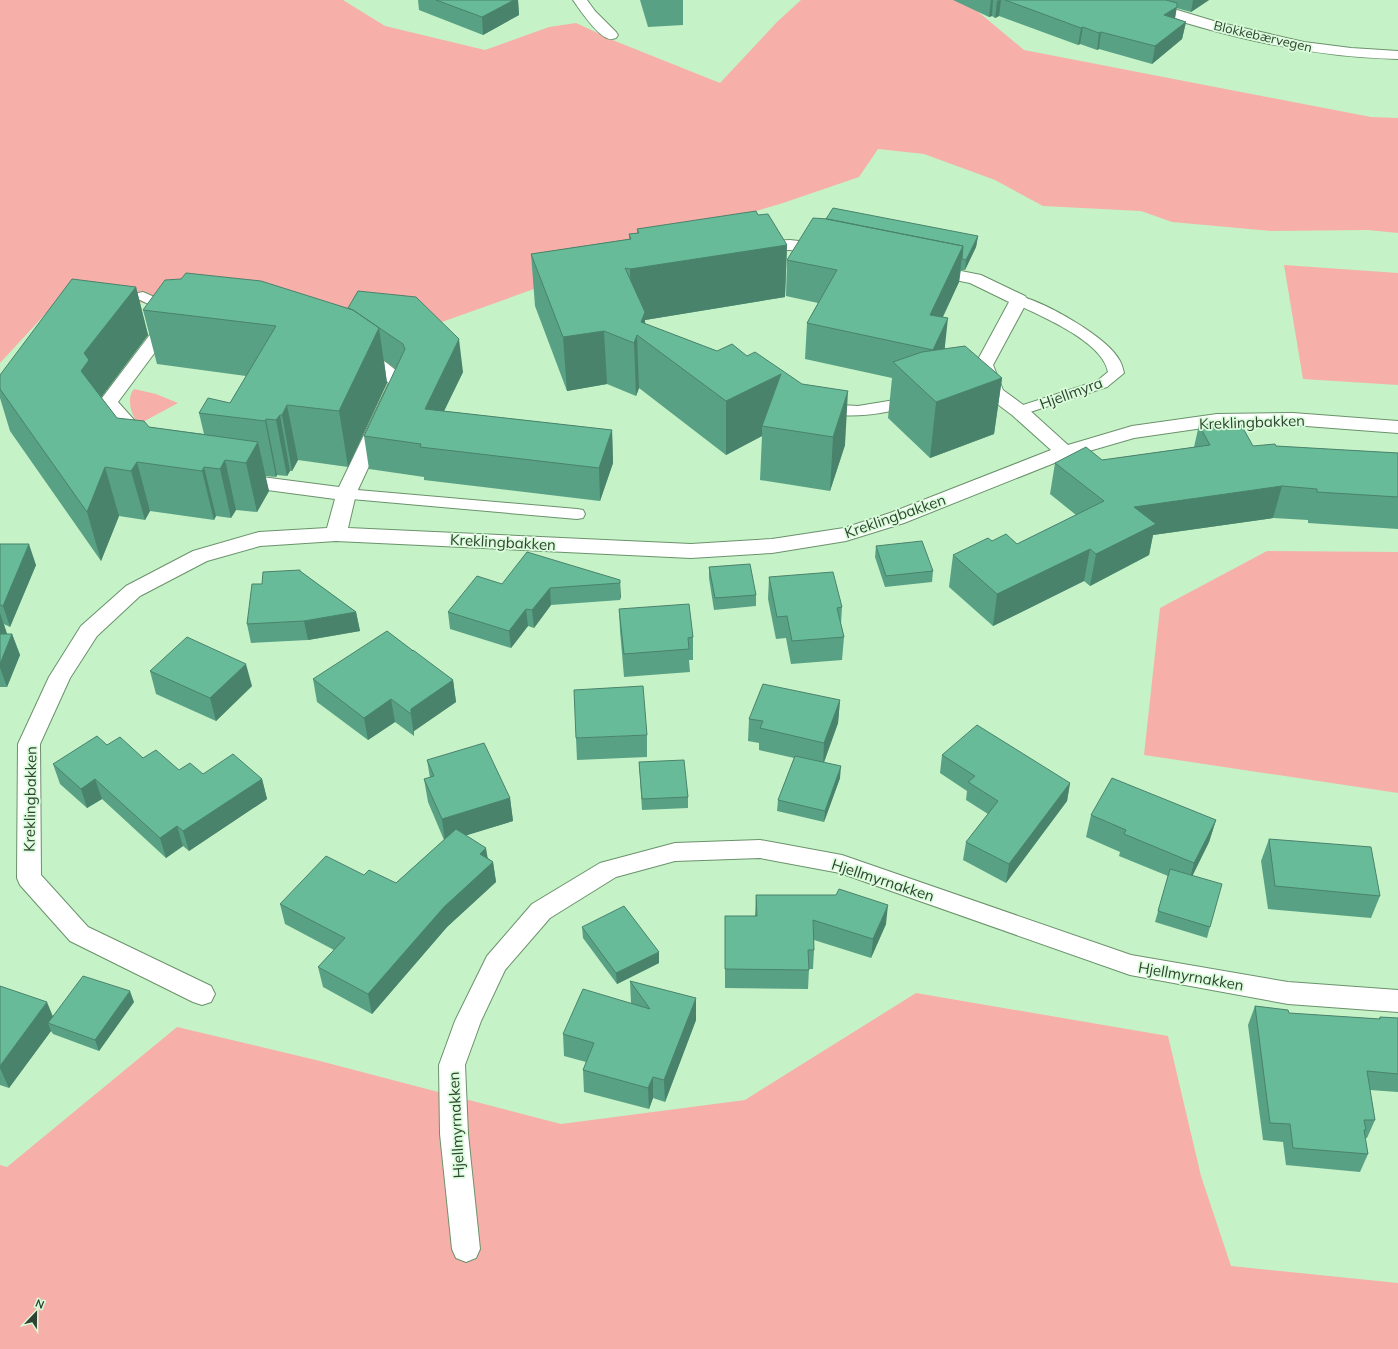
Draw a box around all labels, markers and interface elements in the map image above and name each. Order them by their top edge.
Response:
street label: Blokkebærvegen [1212,17,1314,55]
street label: Hjellmyra [1037,373,1105,413]
street label: Kreklingbakken [1199,411,1305,433]
street label: Kreklingbakken [842,490,948,542]
street label: Kreklingbakken [450,530,556,554]
street label: Kreklingbakken [20,746,40,852]
street label: Hjellmyrnakken [829,854,937,906]
street label: Hjellmyrnakken [1137,957,1245,995]
street label: Hjellmyrnakken [444,1071,468,1179]
north arrow [16,1293,56,1333]
text: N [33,1296,46,1312]

